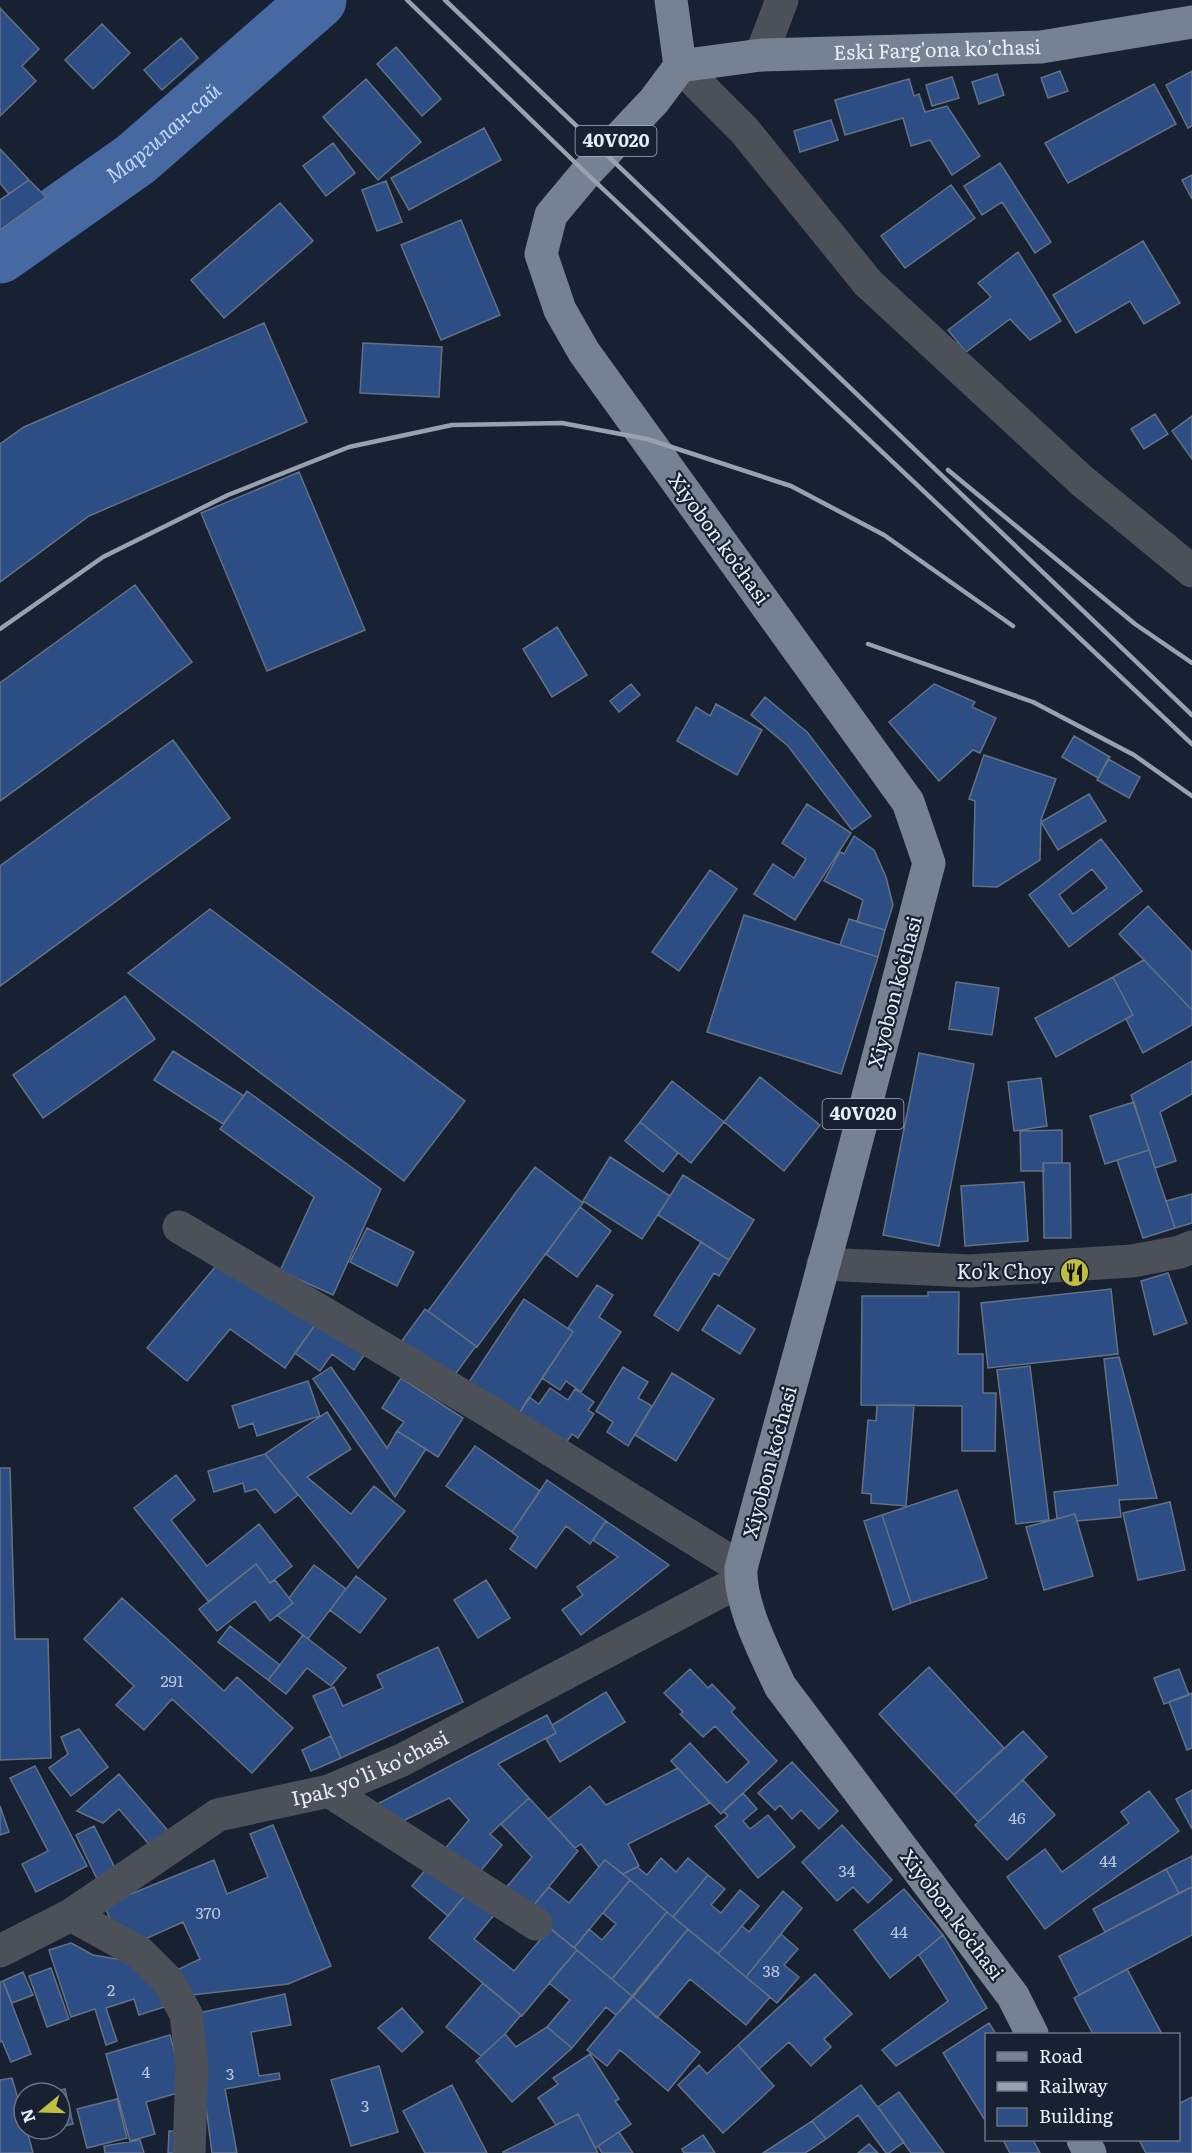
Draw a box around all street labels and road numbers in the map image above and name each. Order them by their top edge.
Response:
street label: Eski Farg'ona ko'chasi [833,30,1042,66]
road number: 40V020 [576,126,656,156]
street label: Xiyobon koʻchasi [663,466,779,610]
street label: Xiyobon koʻchasi [858,912,928,1071]
road number: 40V020 [822,1099,904,1129]
street label: Xiyobon koʻchasi [733,1382,803,1541]
street label: Ipak yo'li ko'chasi [288,1721,453,1812]
street label: Xiyobon koʻchasi [895,1842,1013,1986]

